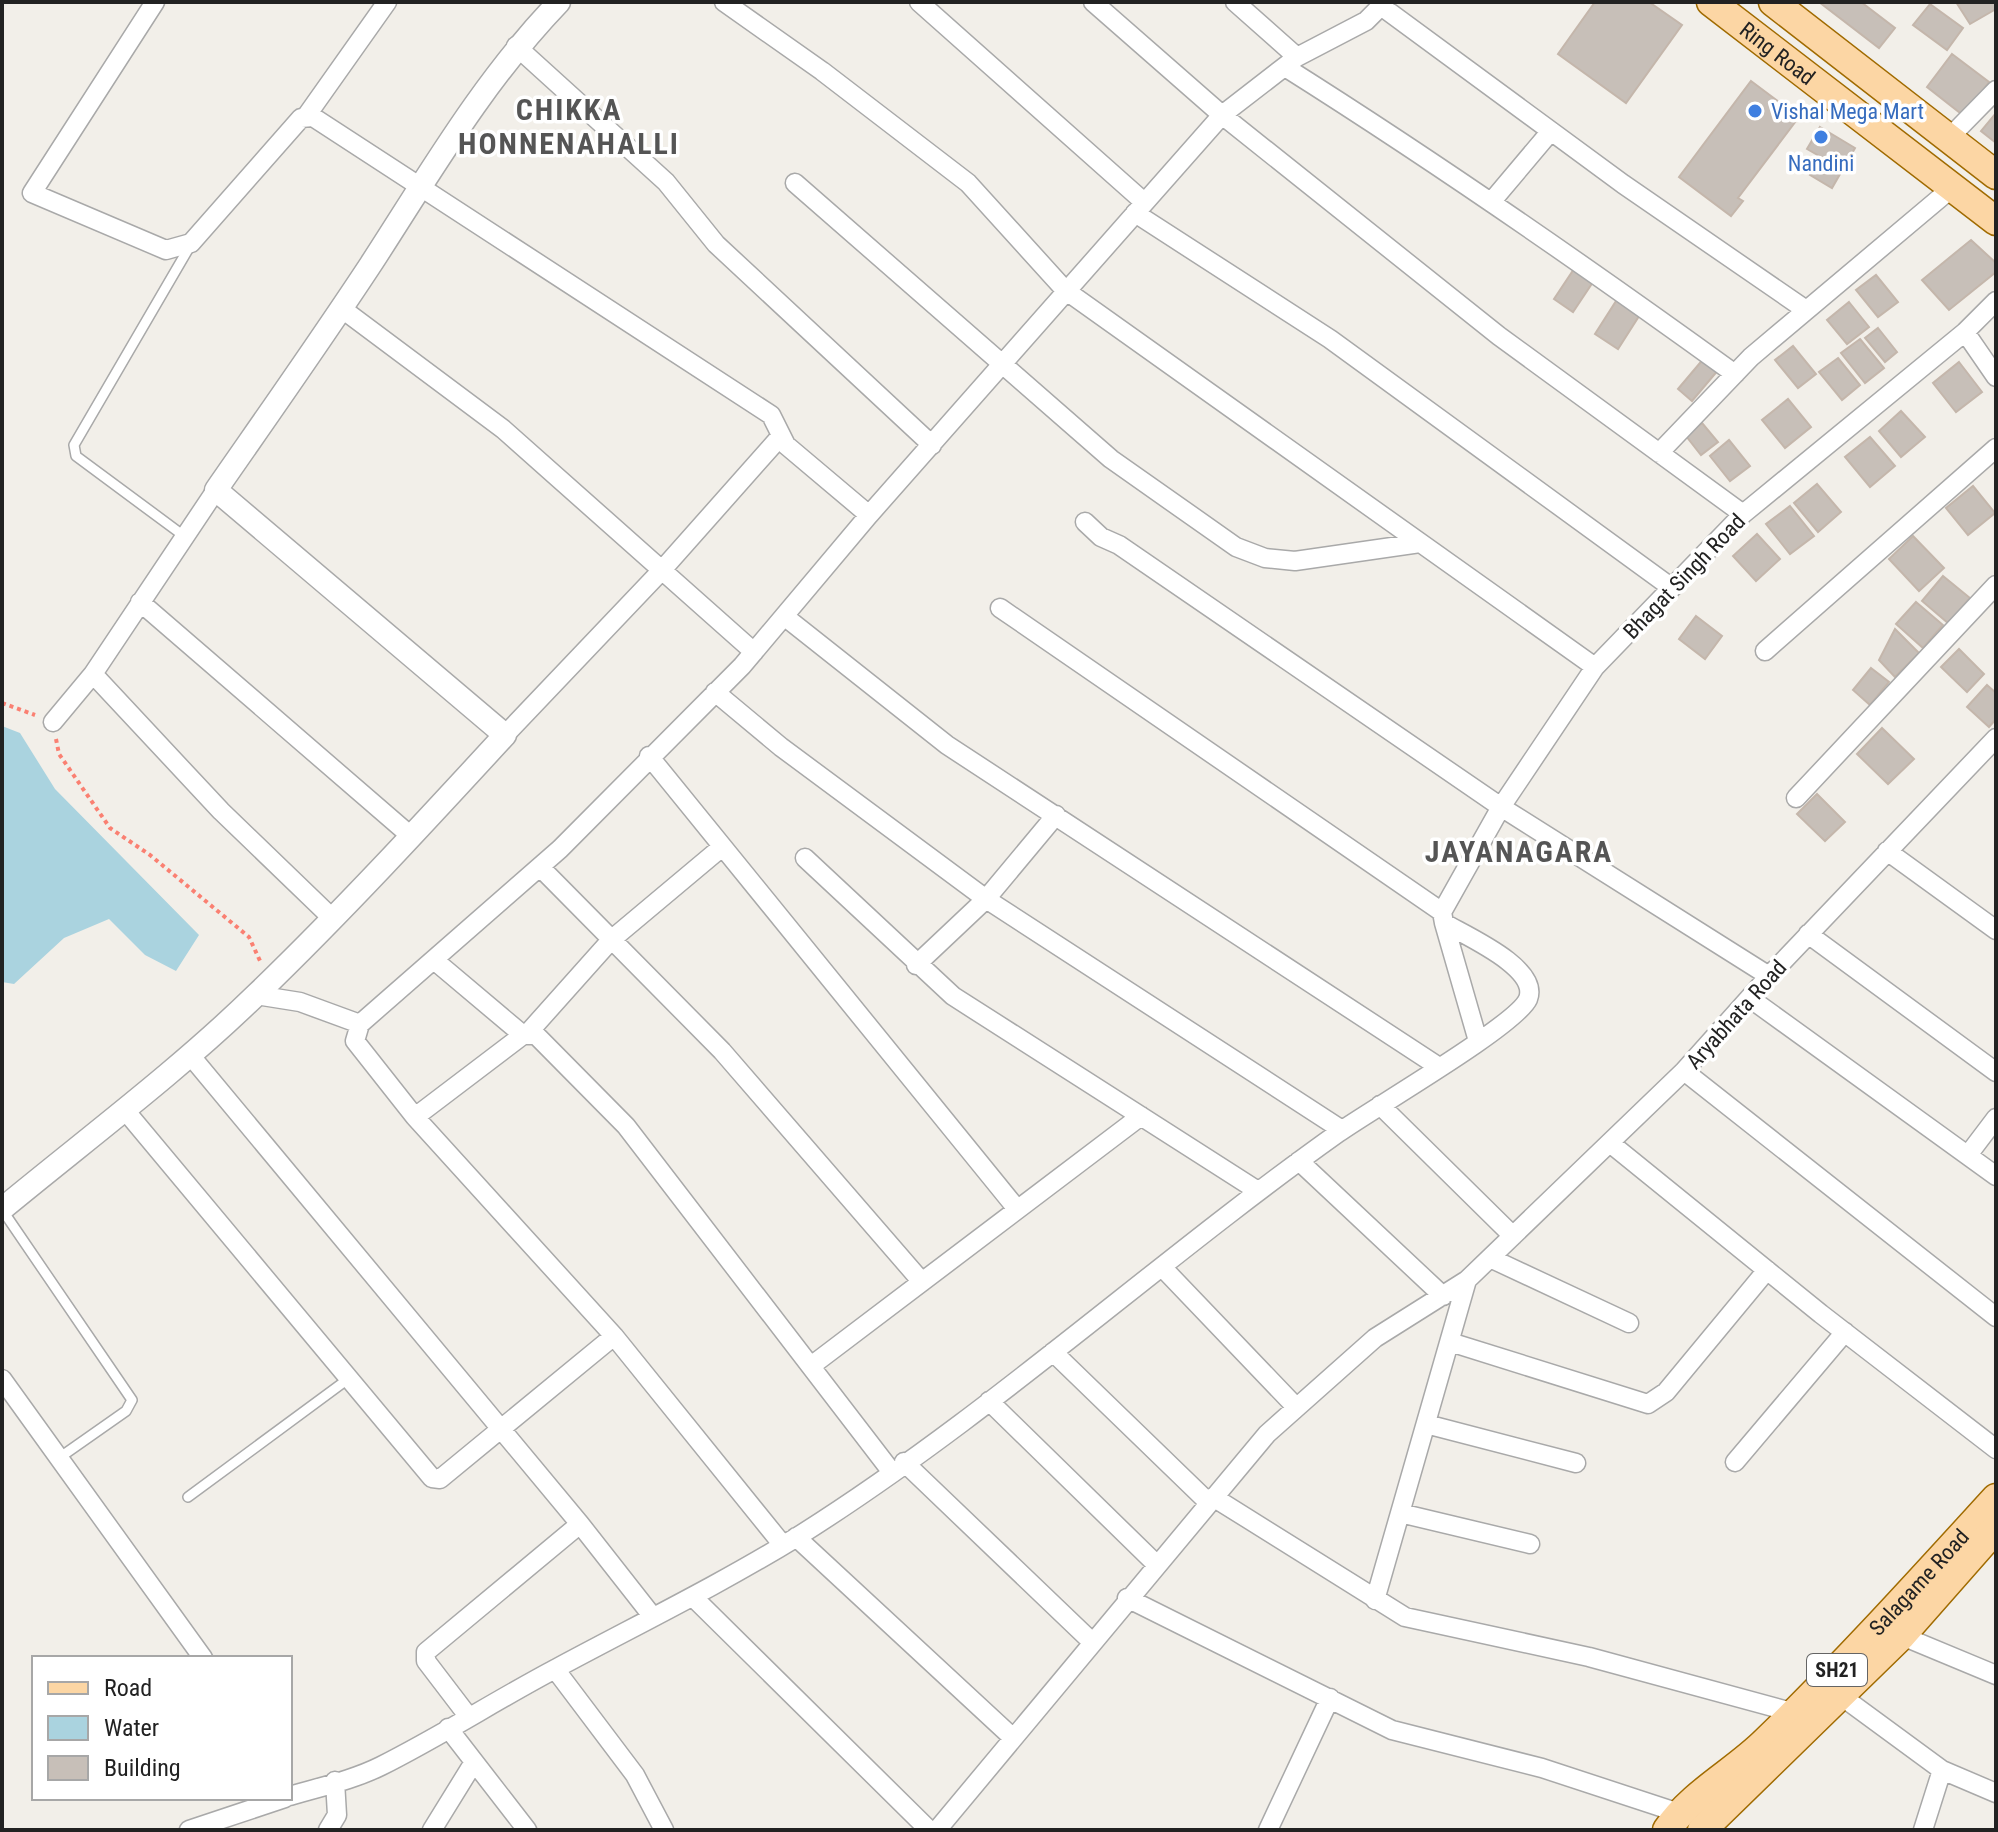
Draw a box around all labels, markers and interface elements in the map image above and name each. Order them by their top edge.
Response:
street label: Ring Road [1735,17,1820,90]
district label: CHIKKA HONNENAHALLI [458,92,680,161]
place label: Vishal Mega Mart [1771,99,1924,124]
marker: Vishal Mega Mart [1746,102,1764,120]
marker: Nandini [1812,128,1830,146]
place label: Nandini [1788,151,1854,176]
street label: Bhagat Singh Road [1618,509,1750,644]
district label: JAYANAGARA [1425,834,1613,869]
street label: Aryabhata Road [1681,955,1792,1074]
street label: Salagame Road [1864,1524,1974,1641]
road number: SH21 [1807,1654,1867,1686]
legend [32,1656,292,1800]
text: Road [104,1674,152,1702]
text: Water [104,1714,159,1742]
text: Building [104,1754,181,1782]

